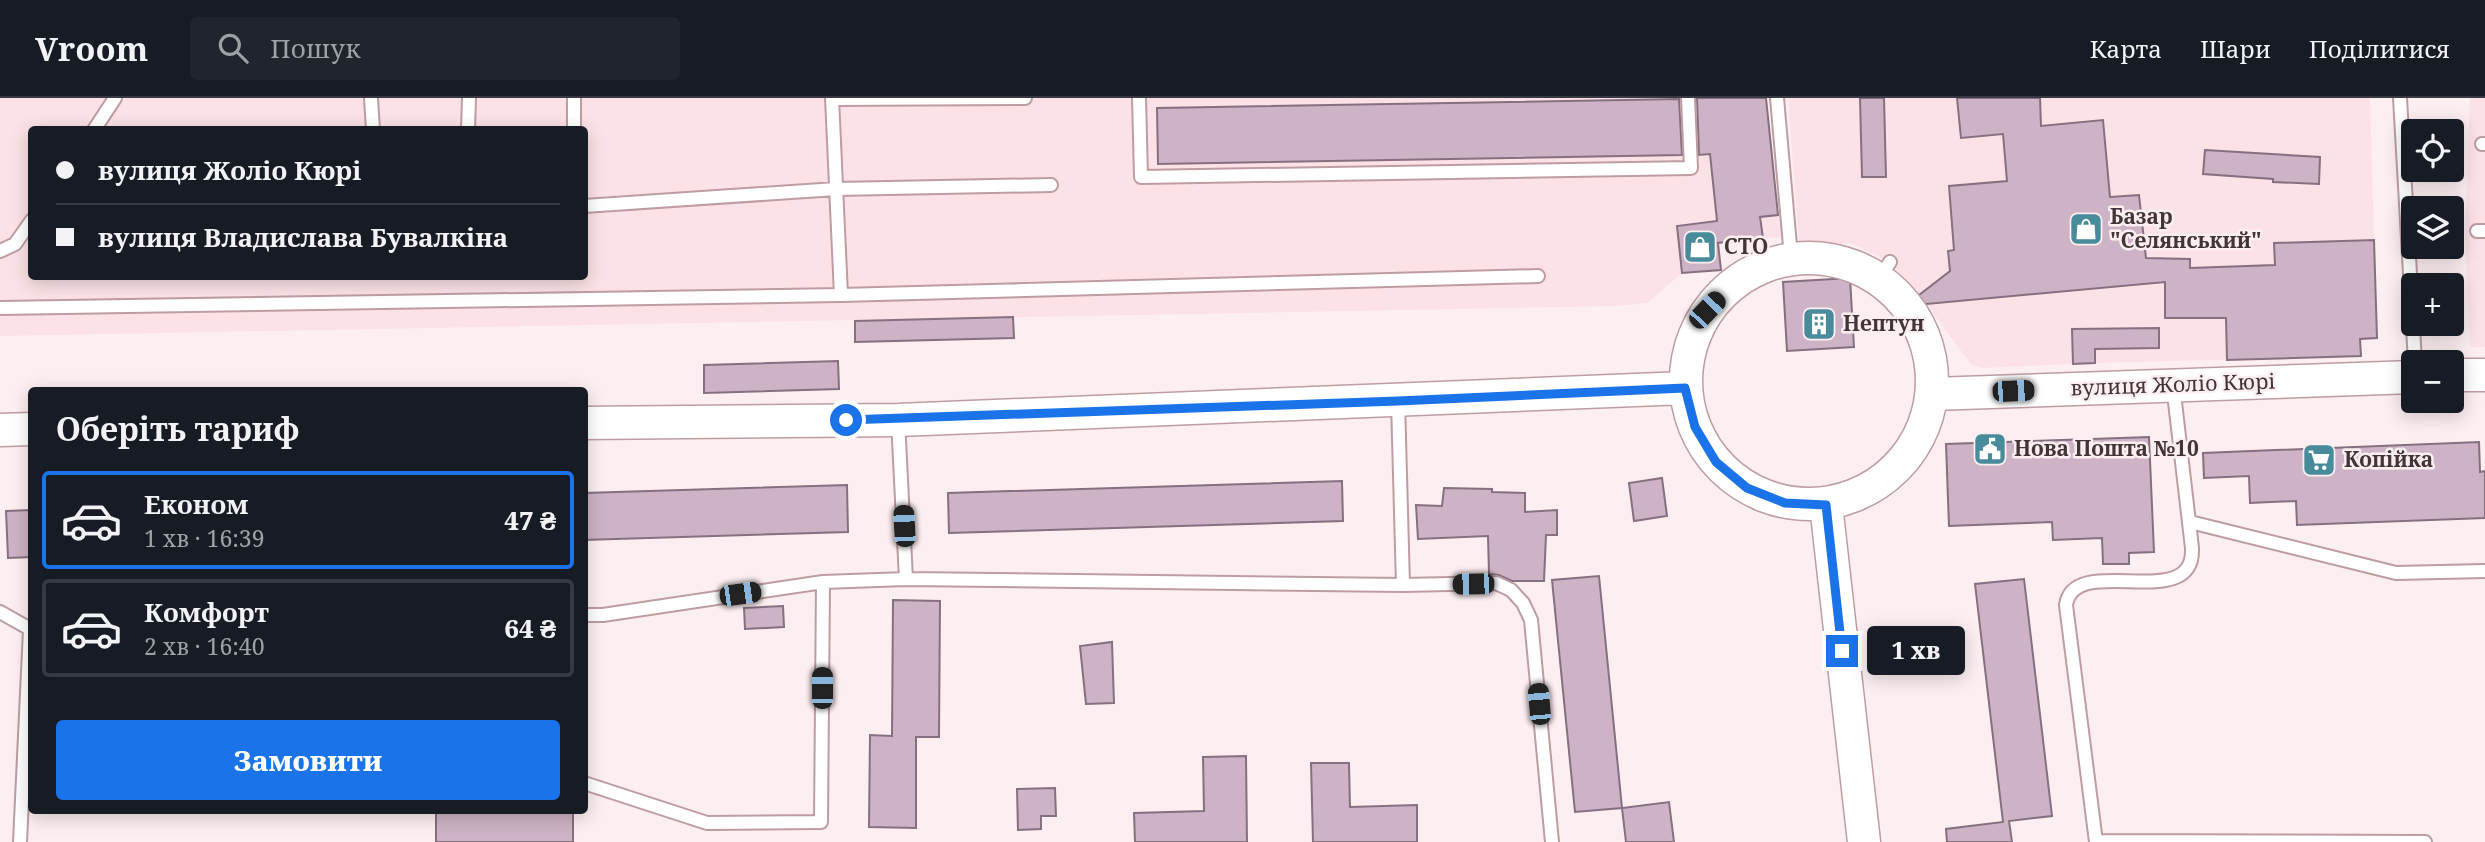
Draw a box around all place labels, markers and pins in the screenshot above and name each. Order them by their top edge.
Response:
place label: Базар "Селянський" [2110,202,2262,254]
shop icon: Базар "Селянський" [2067,210,2105,248]
shop icon: СТО [1681,228,1719,266]
place label: СТО [1724,232,1768,260]
building icon: Нептун [1800,305,1838,343]
place label: Нептун [1843,309,1924,337]
public building icon: Нова Пошта №10 [1971,430,2009,468]
place label: Нова Пошта №10 [2014,434,2199,462]
supermarket icon: Копійка [2300,441,2338,479]
place label: Копійка [2344,445,2433,473]

